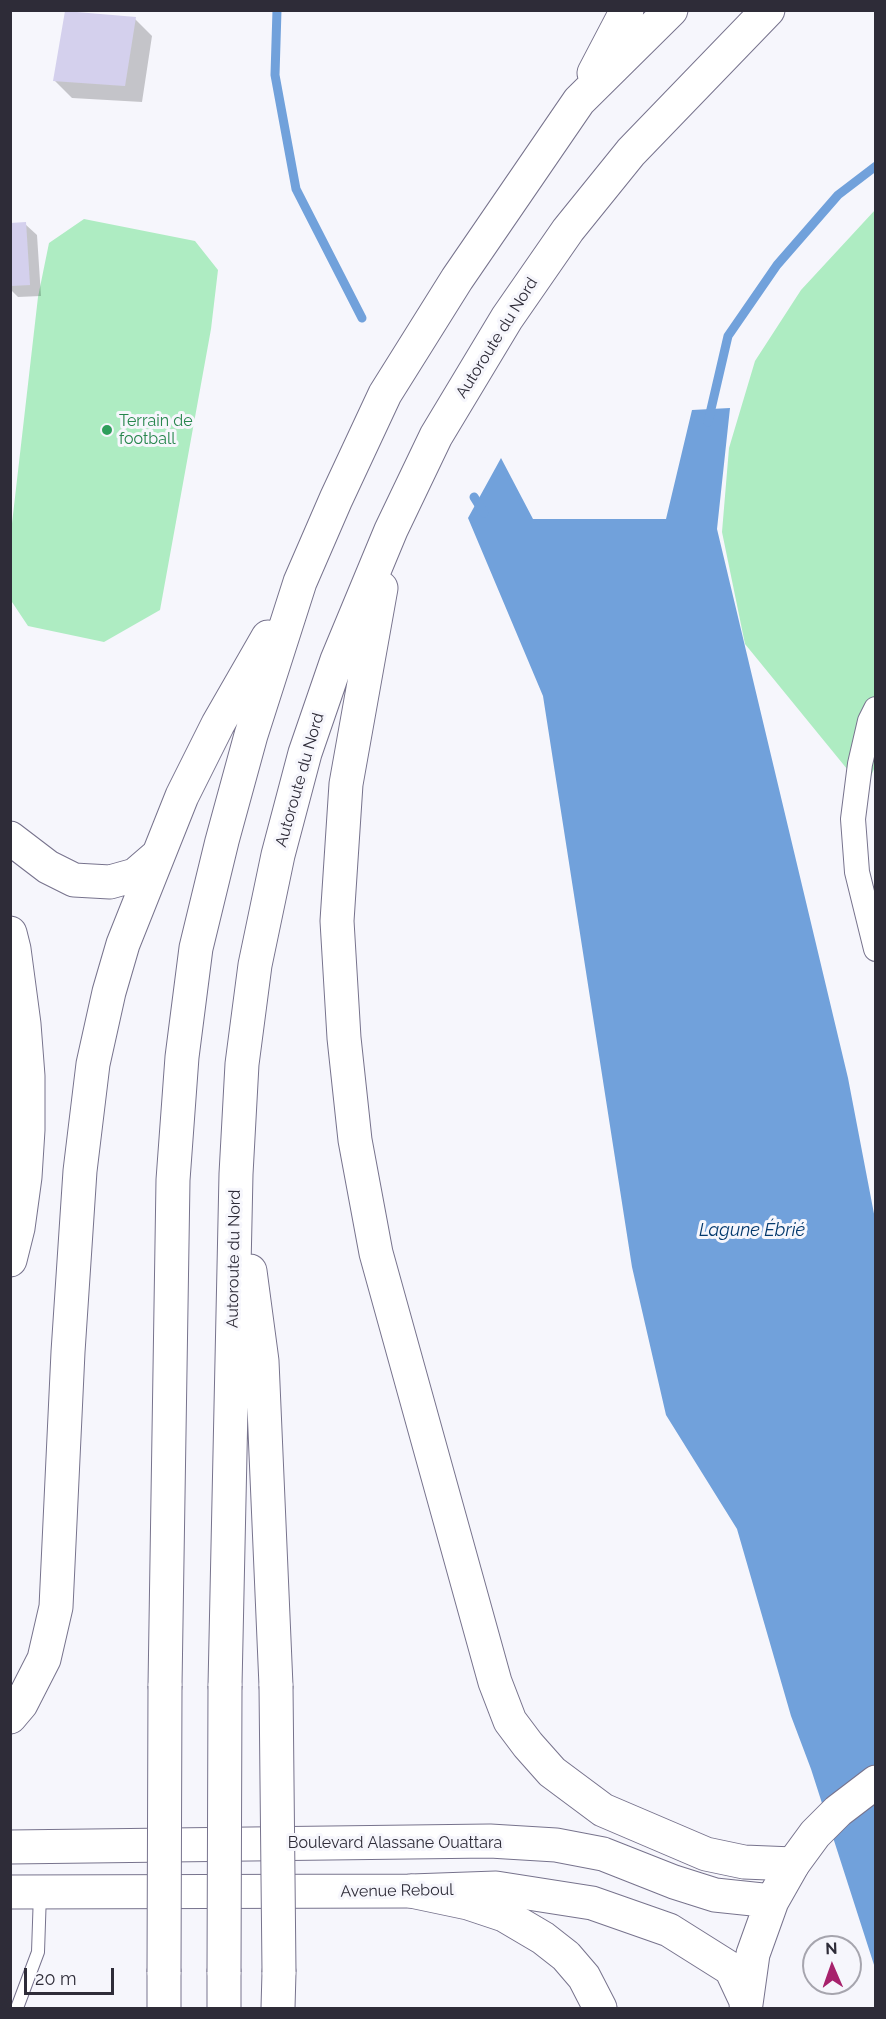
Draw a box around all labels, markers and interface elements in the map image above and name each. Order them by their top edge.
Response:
street label: Autoroute du Nord [452,274,542,402]
place label: Terrain de football [119,411,193,449]
marker: Terrain de football [100,423,114,437]
street label: Autoroute du Nord [272,711,328,849]
street label: Autoroute du Nord [223,1190,245,1328]
water label: Lagune Ébrié [699,1220,805,1242]
street label: Boulevard Alassane Ouattara [288,1833,502,1853]
street label: Avenue Reboul [340,1880,454,1902]
north arrow [802,1935,862,1995]
text: N [825,1939,838,1958]
scale bar [27,1956,117,1994]
text: 20 m [35,1968,77,1989]

